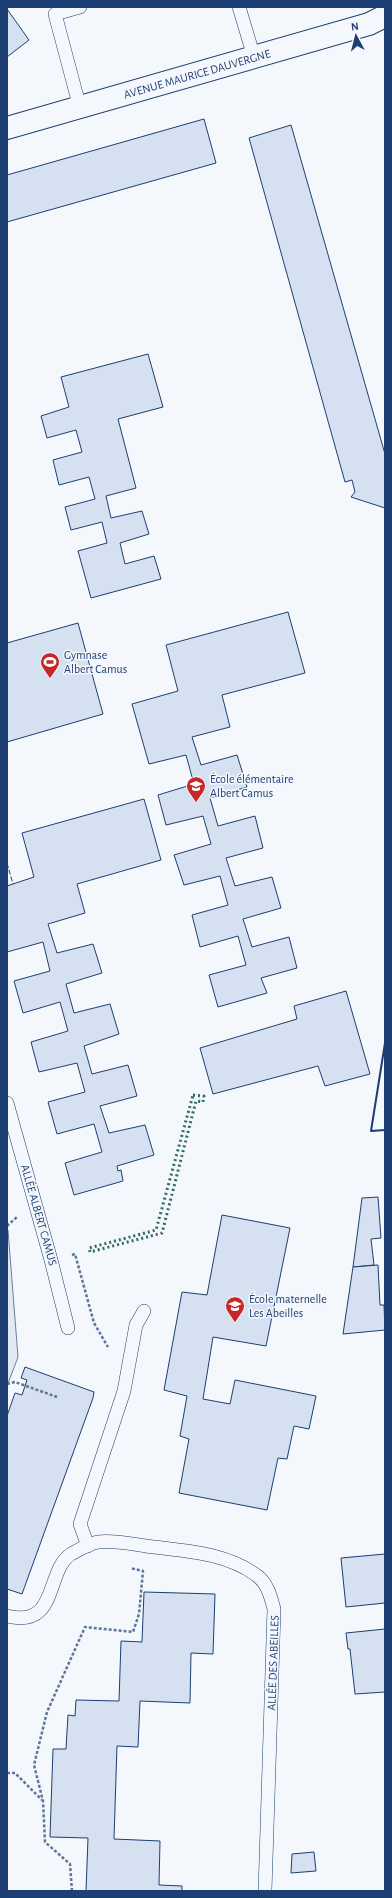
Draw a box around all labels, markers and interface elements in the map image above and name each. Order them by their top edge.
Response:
north arrow [336,16,376,56]
text: N [350,21,359,32]
street label: AVENUE MAURICE DAUVERGNE [122,47,272,101]
place label: Gymnase Albert Camus [64,649,127,675]
sports icon: Gymnase Albert Camus [39,651,61,679]
place label: École élémentaire Albert Camus [210,772,294,799]
school or university icon: École élémentaire Albert Camus [185,775,207,803]
street label: ALLÉE ALBERT CAMUS [19,1163,60,1267]
place label: École maternelle Les Abeilles [249,1292,327,1319]
school or university icon: École maternelle Les Abeilles [224,1295,246,1323]
street label: ALLÉE DES ABEILLES [264,1615,281,1711]

